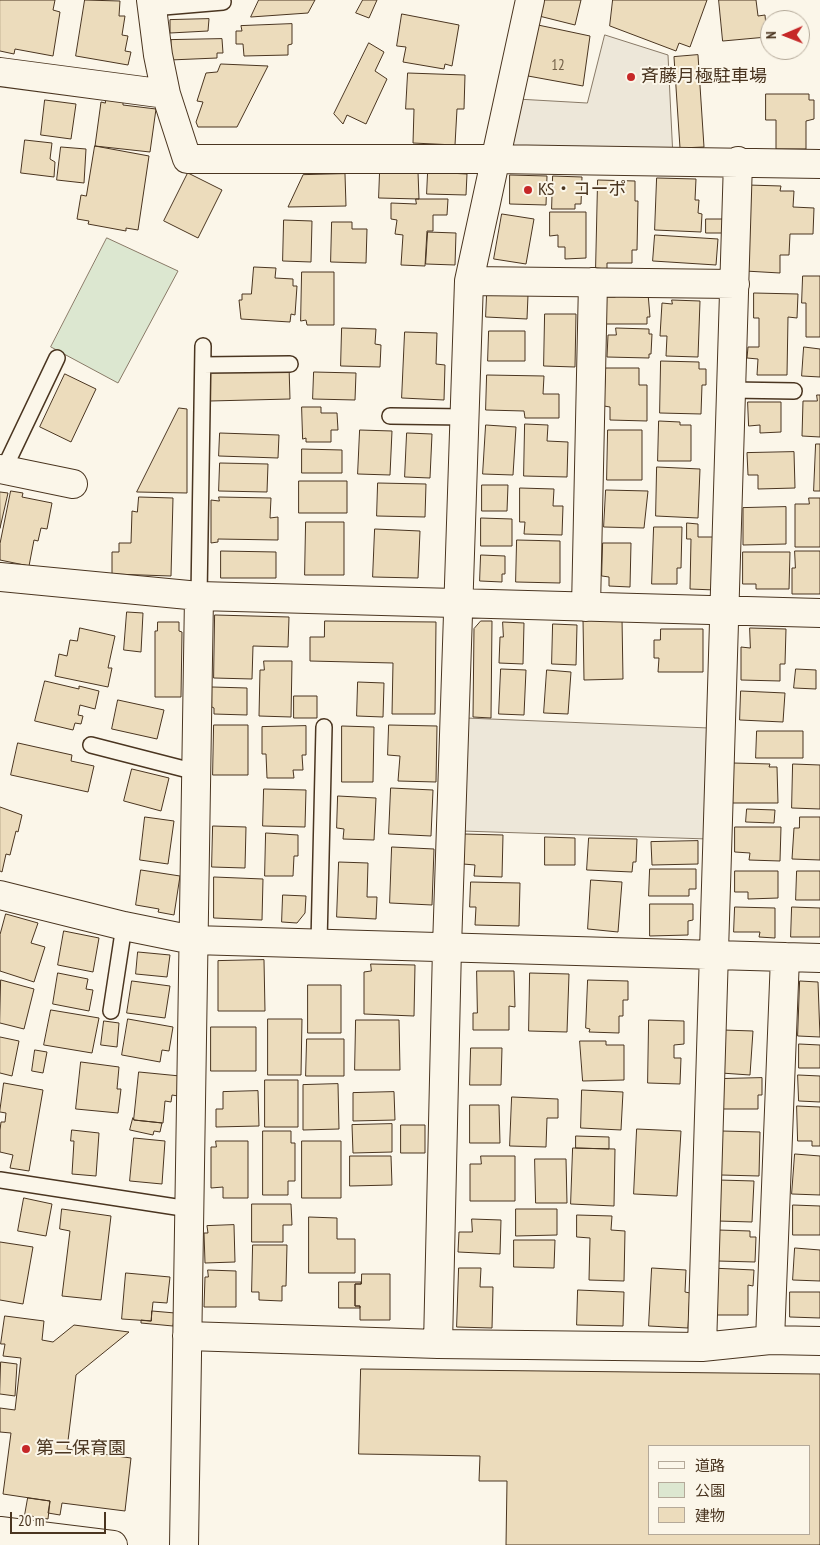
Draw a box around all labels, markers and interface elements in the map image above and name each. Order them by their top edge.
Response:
north arrow [760,10,810,60]
text: N [762,31,780,39]
house number: 12 [551,57,565,75]
place label: 斉藤月極駐車場 [641,66,767,88]
marker: 斉藤月極駐車場 [625,71,637,83]
place label: KS・コーポ [538,179,627,201]
marker: KS・コーポ [522,184,534,196]
place label: 第二保育園 [36,1438,126,1460]
marker: 第二保育園 [20,1443,32,1455]
legend [648,1445,810,1535]
text: 道路 [695,1456,725,1475]
text: 公園 [695,1481,725,1500]
scale bar [12,1502,109,1534]
text: 建物 [695,1506,725,1525]
text: 20 m [18,1511,44,1530]

